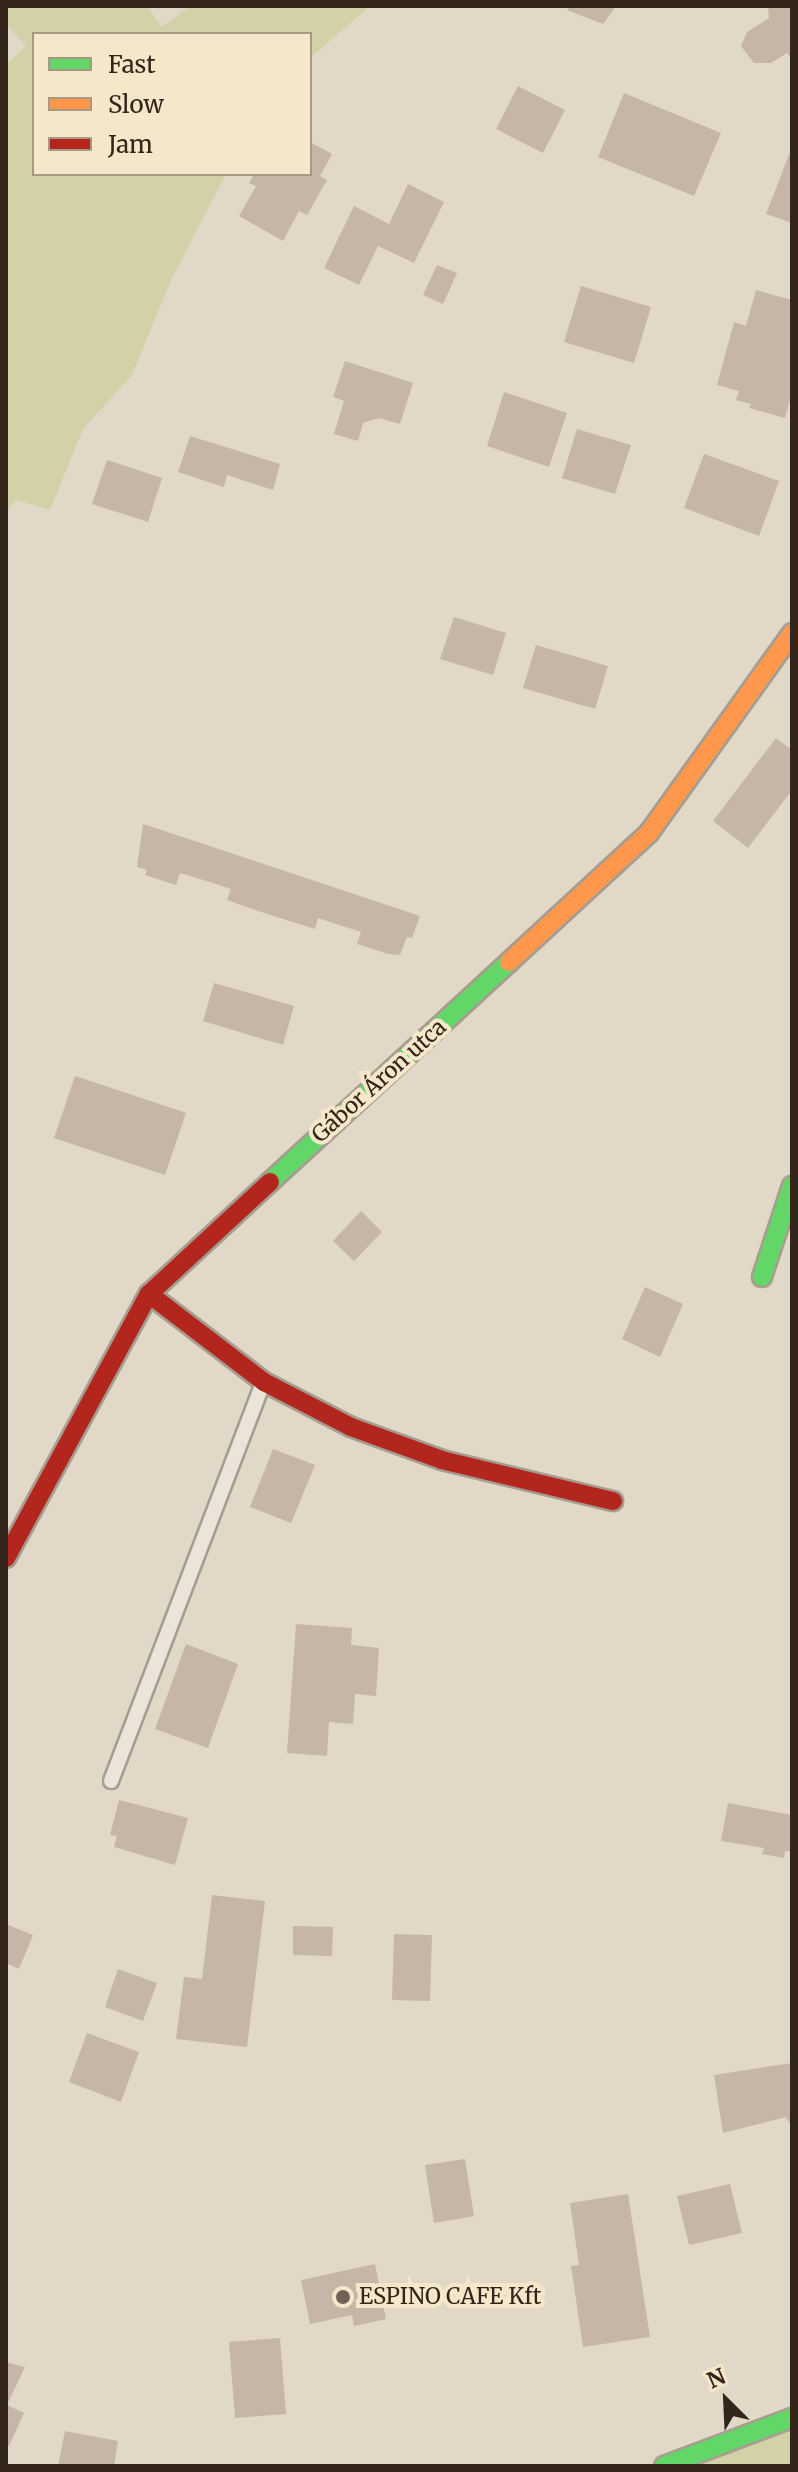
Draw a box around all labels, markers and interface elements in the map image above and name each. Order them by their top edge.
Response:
legend [32,32,312,176]
text: Fast [108,49,156,80]
text: Slow [108,89,164,120]
text: Jam [108,129,153,160]
street label: Gábor Áron utca [307,1014,451,1148]
place label: ESPINO CAFE Kft [359,2284,541,2310]
marker: ESPINO CAFE Kft [334,2288,352,2306]
north arrow [686,2360,766,2440]
text: N [703,2362,730,2394]

